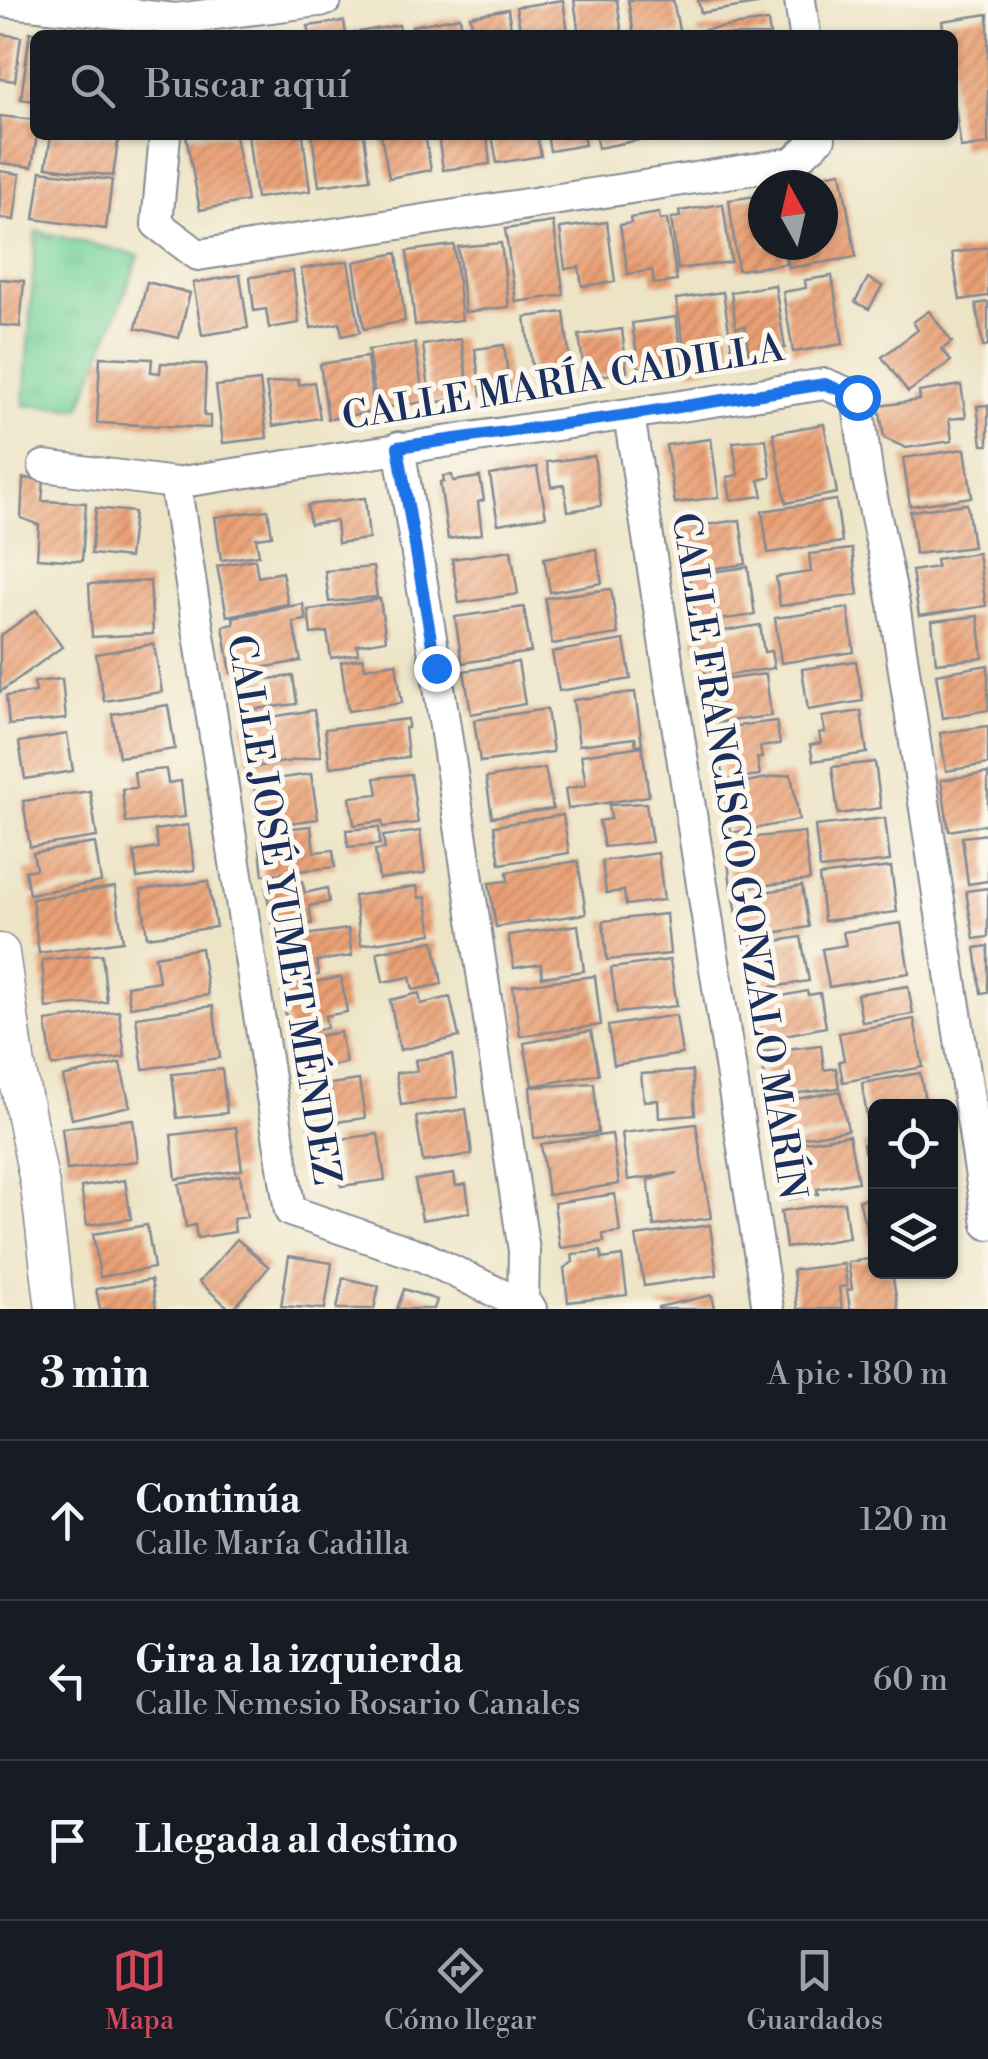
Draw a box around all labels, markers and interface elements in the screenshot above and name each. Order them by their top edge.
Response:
search box [30,30,958,140]
icon: search [65,58,120,113]
text: Buscar aquí [145,62,350,109]
north arrow [748,170,838,260]
street label: CALLE MARÍA CADILLA [338,322,788,441]
route start [835,375,881,421]
street label: CALLE FRANCISCO GONZALO MARÍN [660,509,818,1202]
street label: CALLE JOSÉ YUMET MÉNDEZ [216,631,353,1188]
route end [414,646,460,692]
map controls [868,1099,958,1279]
button: locate [868,1099,958,1189]
button: layers [868,1189,958,1279]
text: 3 min [40,1348,149,1401]
text: A pie · 180 m [767,1354,948,1394]
text: Continúa [135,1477,301,1524]
icon: ahead [40,1493,95,1548]
text: 120 m [859,1500,948,1540]
text: Calle María Cadilla [135,1524,409,1564]
text: Gira a la izquierda [135,1637,463,1684]
icon: left [40,1653,95,1708]
text: 60 m [873,1660,948,1700]
text: Calle Nemesio Rosario Canales [135,1684,581,1724]
icon: arrive [40,1813,95,1868]
text: Llegada al destino [135,1817,458,1864]
tab: Mapa [105,1943,174,2038]
tab: Cómo llegar [384,1943,537,2038]
tab: Guardados [746,1943,883,2038]

